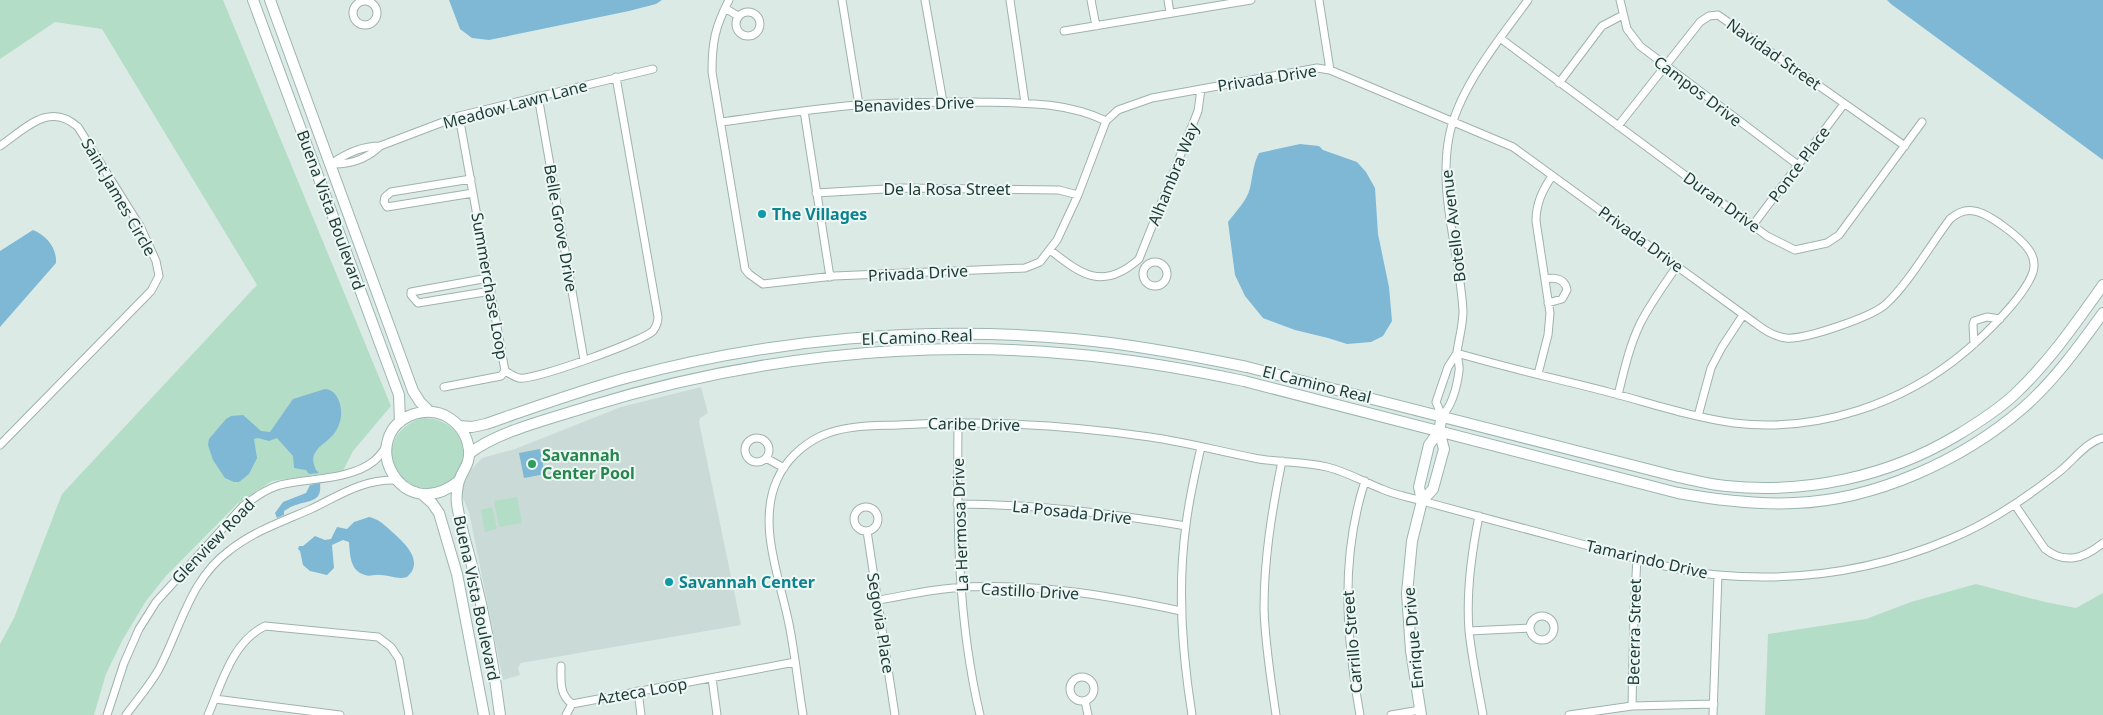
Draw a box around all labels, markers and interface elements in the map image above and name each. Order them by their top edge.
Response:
street label: Navidad Street [1722,13,1826,95]
street label: Campos Drive [1649,51,1747,131]
street label: Privada Drive [1216,59,1318,97]
street label: Meadow Lawn Lane [440,74,590,134]
street label: Benavides Drive [853,91,975,117]
street label: Alhambra Way [1142,119,1204,229]
street label: Ponce Place [1763,122,1835,206]
street label: Buena Vista Boulevard [292,127,370,293]
street label: Saint James Circle [76,134,162,260]
street label: Belle Grove Drive [539,163,583,293]
street label: Duran Drive [1679,167,1765,237]
street label: Botello Avenue [1435,169,1471,283]
street label: De la Rosa Street [883,178,1011,200]
street label: Privada Drive [1594,201,1688,277]
place label: The Villages [772,203,867,225]
marker: The Villages [756,208,768,220]
street label: Summerchase Loop [466,211,514,361]
street label: Privada Drive [867,259,969,287]
street label: El Camino Real [861,324,973,350]
street label: El Camino Real [1260,360,1374,408]
street label: Caribe Drive [928,412,1020,436]
place label: Savannah Center Pool [542,444,635,484]
marker: Savannah Center Pool [526,458,538,470]
street label: La Hermosa Drive [947,458,973,592]
street label: Glenview Road [167,493,259,589]
street label: La Posada Drive [1011,495,1133,529]
street label: Buena Vista Boulevard [449,513,505,683]
street label: Tamarindo Drive [1584,534,1710,584]
place label: Savannah Center [679,571,815,593]
street label: Segovia Place [862,571,900,675]
marker: Savannah Center [663,576,675,588]
street label: Castillo Drive [980,577,1080,605]
street label: Becerra Street [1622,578,1646,686]
street label: Enrique Drive [1398,586,1428,690]
street label: Carrillo Street [1337,589,1367,694]
street label: Azteca Loop [595,672,689,710]

